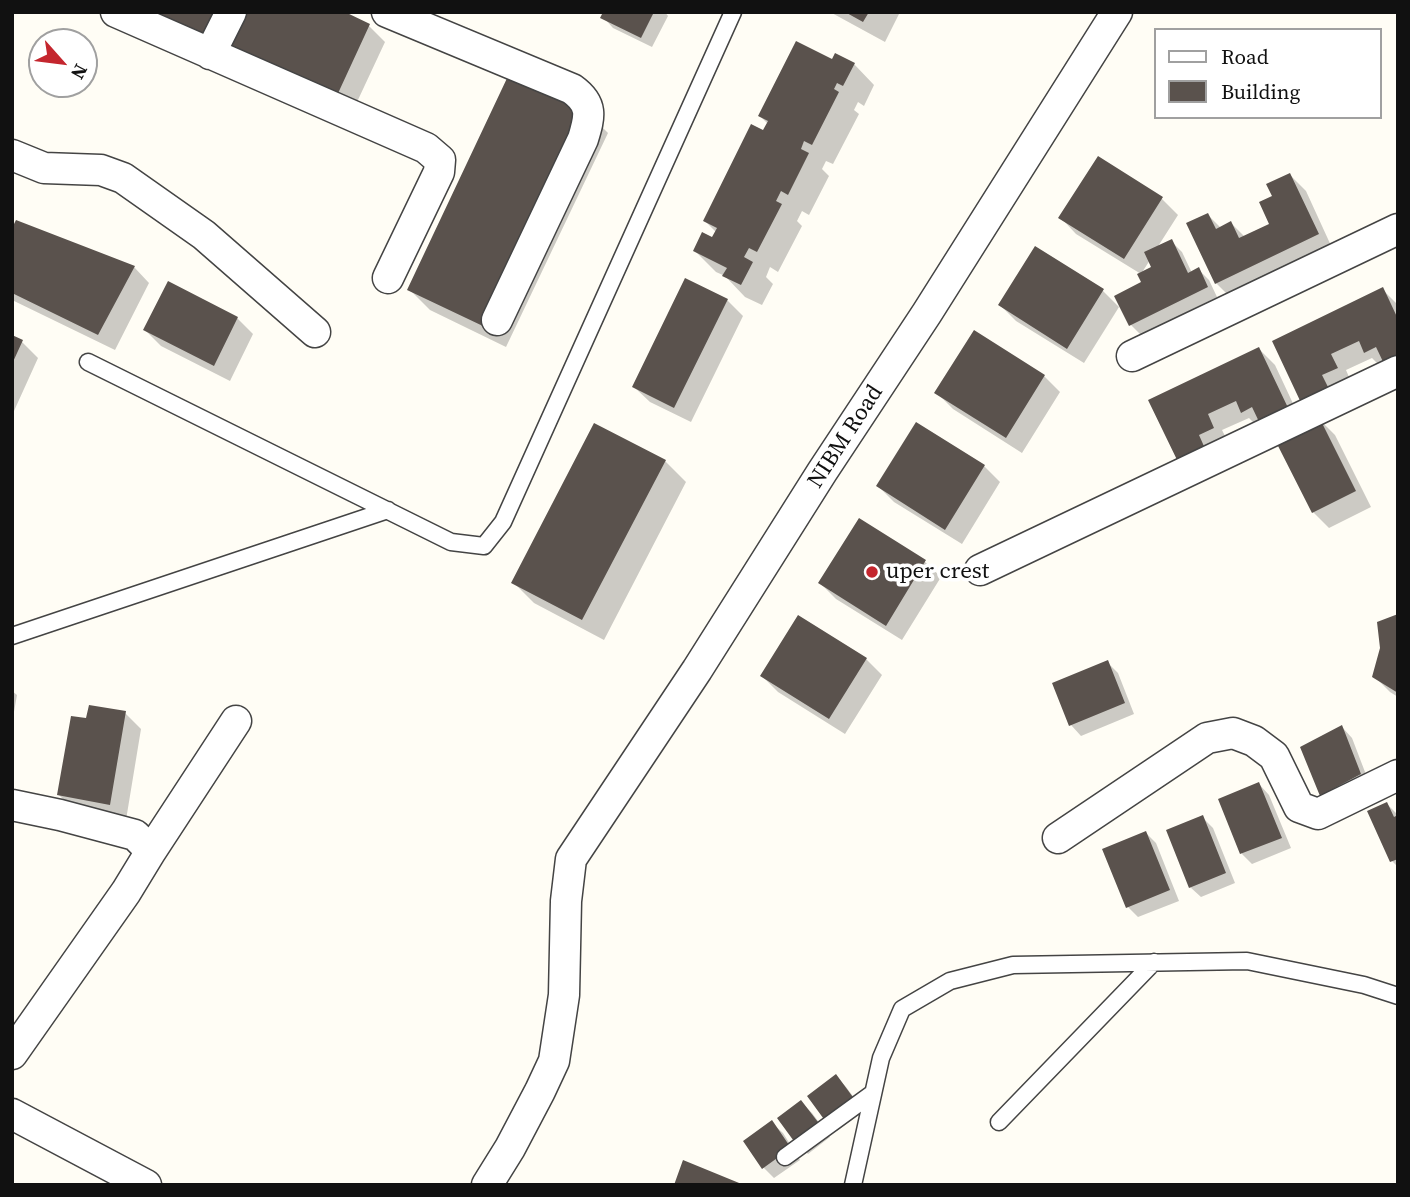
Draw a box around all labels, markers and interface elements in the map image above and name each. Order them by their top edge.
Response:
north arrow [28,28,98,98]
legend [1154,28,1382,119]
text: Road [1221,42,1269,71]
text: N [65,60,95,84]
text: Building [1221,77,1300,106]
street label: NIBM Road [802,380,890,494]
place label: uper crest [886,558,989,586]
marker: uper crest [864,564,880,580]

